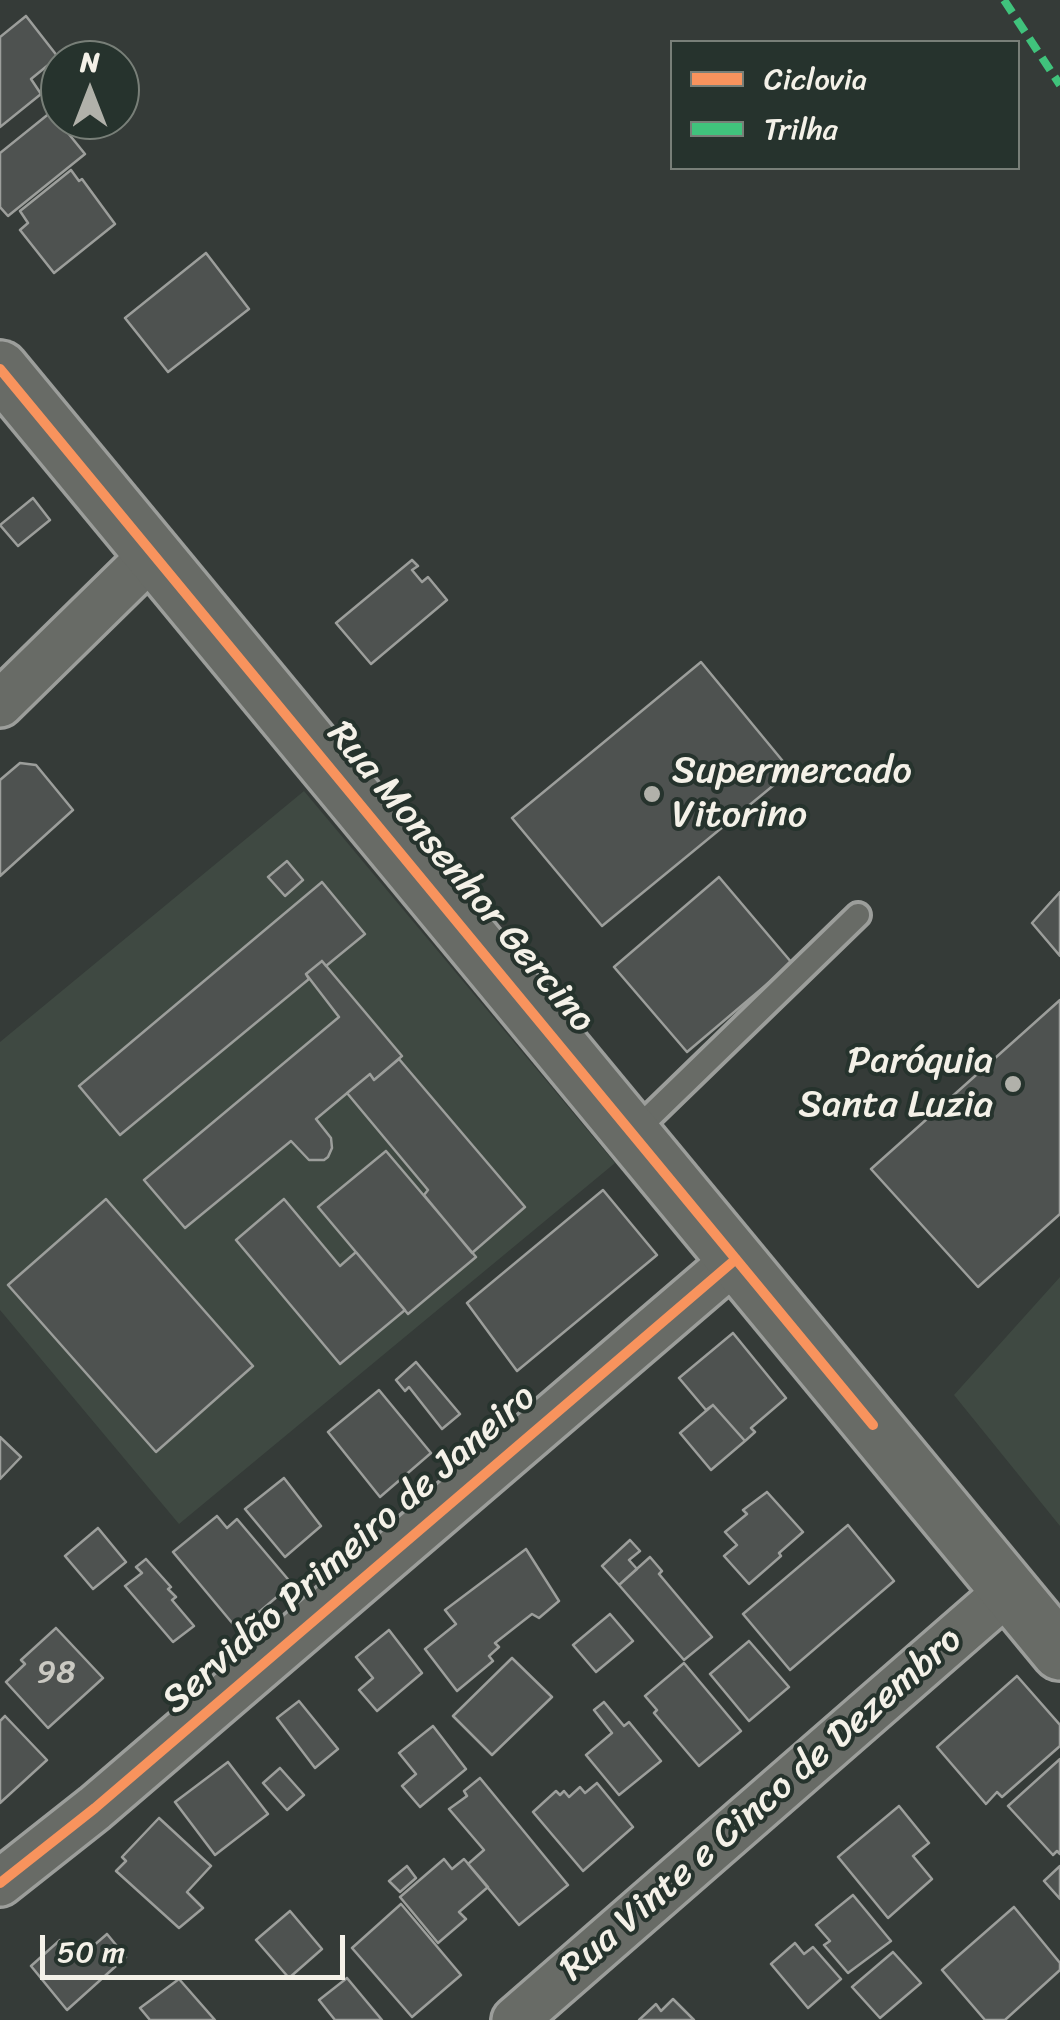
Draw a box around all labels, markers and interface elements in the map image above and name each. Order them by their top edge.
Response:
text: N [80,37,100,86]
north arrow [40,40,140,140]
legend [670,40,1020,170]
text: Ciclovia [764,52,867,106]
text: Trilha [764,102,838,156]
street label: Rua Monsenhor Gercino [316,713,604,1043]
place label: Supermercado Vitorino [672,749,912,838]
marker: Supermercado Vitorino [641,783,663,805]
place label: Paróquia Santa Luzia [798,1039,993,1128]
marker: Paróquia Santa Luzia [1002,1073,1024,1095]
street label: Servidão Primeiro de Janeiro [154,1375,546,1725]
street label: Rua Vinte e Cinco de Dezembro [552,1618,972,1992]
house number: 98 [37,1655,75,1693]
scale bar [45,1915,350,1977]
text: 50 m [57,1925,125,1979]

